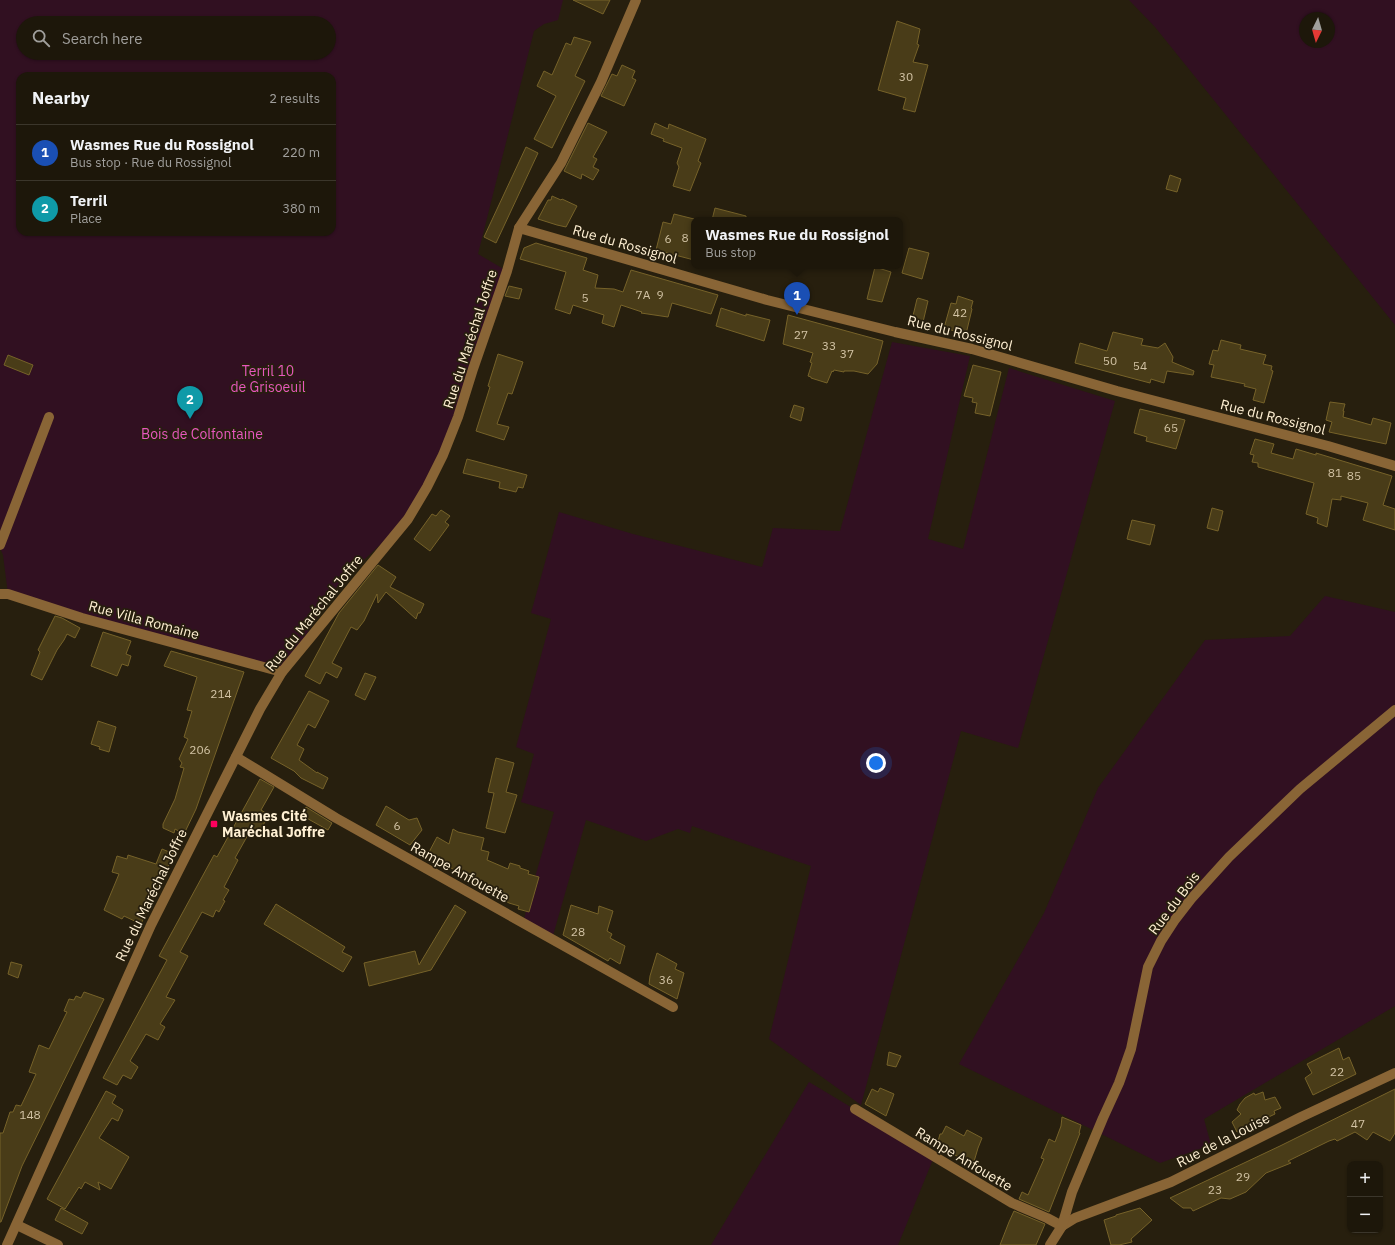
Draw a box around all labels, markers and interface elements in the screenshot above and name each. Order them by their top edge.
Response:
north arrow [1299,12,1335,48]
search box [16,16,336,60]
icon: search [30,27,52,49]
text: Search here [62,29,142,48]
house number: 30 [899,69,913,84]
text: Nearby [32,87,90,109]
text: 2 results [269,90,320,107]
text: Wasmes Rue du Rossignol [70,135,254,154]
text: 1 [41,144,49,161]
text: 220 m [282,144,320,161]
text: Bus stop · Rue du Rossignol [70,154,231,171]
text: Terril [70,191,107,210]
text: 2 [41,200,49,217]
text: 380 m [282,200,320,217]
text: Place [70,210,102,227]
popup [691,217,903,269]
street label: Rue du Rossignol [571,220,680,268]
text: Wasmes Rue du Rossignol [705,225,889,244]
house number: 8 [681,230,689,245]
house number: 6 [664,231,672,246]
text: Bus stop [705,244,756,261]
street label: Rue du Maréchal Joffre [439,267,501,411]
pin: 1 [784,282,810,315]
house number: 7A [636,287,651,302]
house number: 9 [656,287,664,302]
house number: 5 [581,290,589,305]
house number: 42 [953,305,967,320]
street label: Rue du Rossignol [905,311,1015,355]
house number: 27 [794,327,808,342]
house number: 33 [822,338,836,353]
house number: 37 [840,346,854,361]
house number: 50 [1103,353,1117,368]
house number: 54 [1133,358,1147,373]
park label: Terril 10 de Grisoeuil [230,362,306,396]
pin: 2 [177,386,203,419]
street label: Rue du Rossignol [1218,395,1328,439]
house number: 65 [1164,420,1178,435]
park label: Bois de Colfontaine [141,425,263,443]
house number: 81 [1328,465,1342,480]
house number: 85 [1347,468,1361,483]
street label: Rue du Maréchal Joffre [261,551,367,675]
street label: Rue Villa Romaine [87,597,202,643]
house number: 214 [210,686,232,701]
house number: 206 [189,742,211,757]
your location [866,753,886,773]
place label: Wasmes Cité Maréchal Joffre [222,807,325,841]
house number: 6 [393,818,401,833]
marker: Wasmes Cité Maréchal Joffre [209,819,219,829]
street label: Rue du Maréchal Joffre [111,826,191,964]
street label: Rampe Anfouette [408,838,513,907]
street label: Rue du Bois [1144,868,1204,938]
house number: 28 [571,924,585,939]
house number: 36 [659,972,673,987]
house number: 22 [1330,1064,1344,1079]
house number: 148 [19,1107,41,1122]
street label: Rue de la Louise [1173,1109,1273,1171]
house number: 47 [1351,1116,1365,1131]
street label: Rampe Anfouette [912,1123,1016,1195]
map controls [1347,1161,1383,1233]
button: + [1347,1161,1383,1197]
house number: 29 [1236,1169,1250,1184]
house number: 23 [1208,1182,1222,1197]
button: − [1347,1197,1383,1233]

